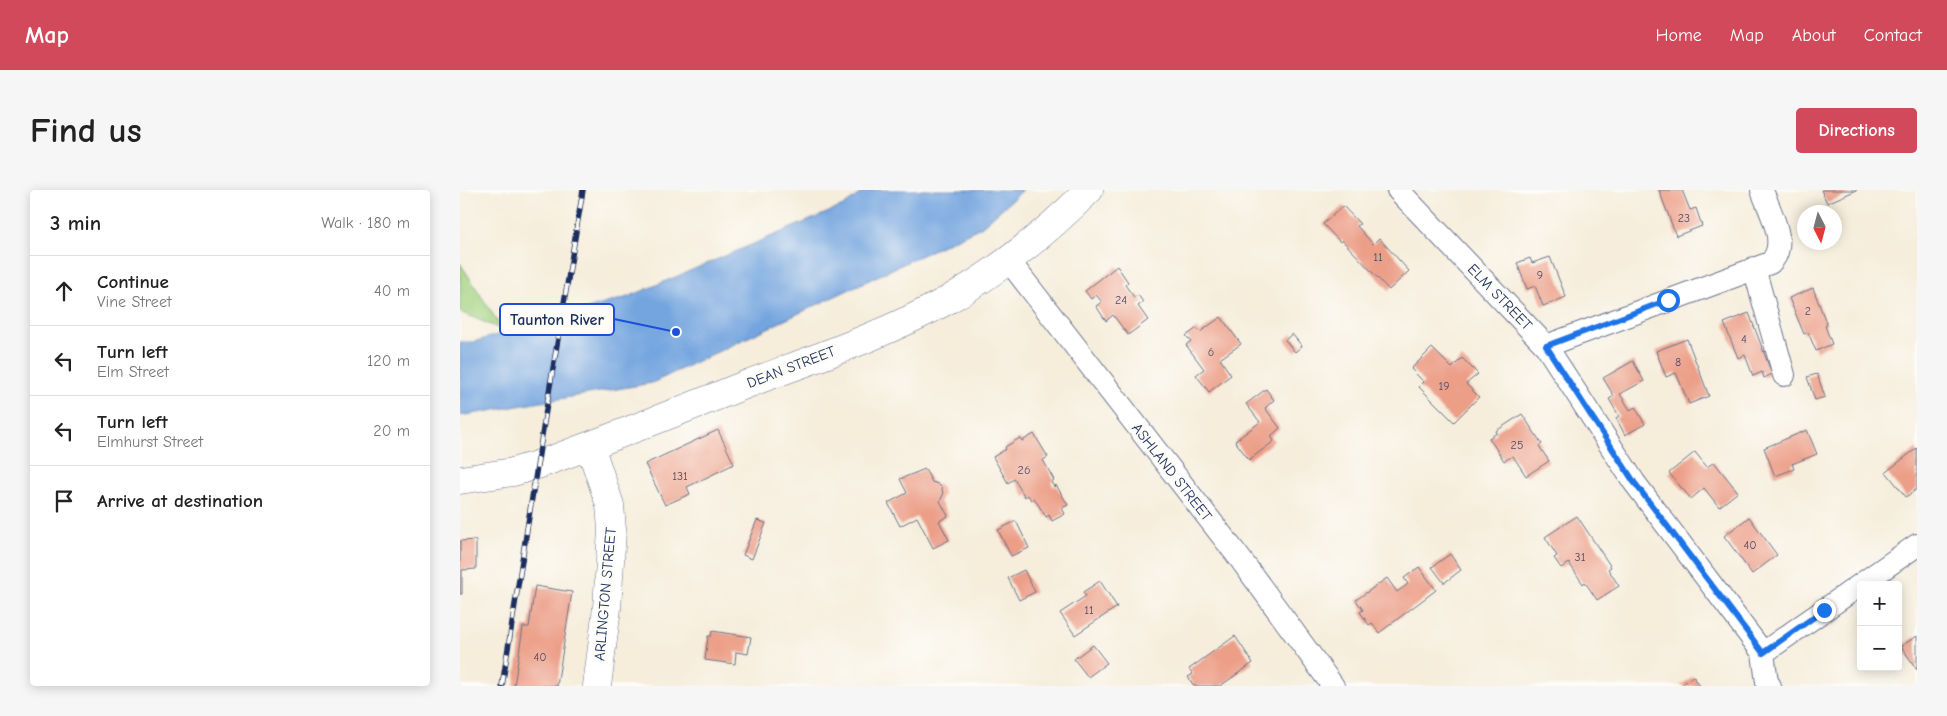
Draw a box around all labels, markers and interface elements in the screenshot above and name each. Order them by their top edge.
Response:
text: Map [25,21,69,49]
text: Home [1655,25,1702,46]
text: Map [1730,25,1764,46]
text: About [1792,25,1836,46]
text: Contact [1864,25,1922,46]
button: Directions [1796,108,1917,153]
text: Find us [30,110,142,151]
north arrow [1797,205,1842,250]
text: 3 min [50,211,101,235]
house number: 23 [1678,211,1690,225]
text: Walk · 180 m [321,214,410,232]
house number: 11 [1373,250,1383,264]
street label: ELM STREET [1464,260,1536,334]
house number: 9 [1537,268,1543,282]
text: Continue [97,271,169,293]
icon: ahead [50,277,78,305]
text: 40 m [374,282,410,300]
route start [1657,289,1680,312]
text: Vine Street [97,293,171,311]
house number: 24 [1115,293,1127,307]
callout: Taunton River [500,304,614,335]
house number: 2 [1805,304,1811,318]
text: Taunton River [510,311,604,329]
house number: 4 [1741,332,1747,346]
text: Turn left [97,341,168,363]
street label: DEAN STREET [744,342,838,392]
house number: 6 [1208,345,1214,359]
icon: left [50,347,78,375]
text: 120 m [367,352,410,370]
house number: 8 [1675,355,1681,369]
text: Elm Street [97,363,169,381]
house number: 19 [1438,379,1450,393]
text: Turn left [97,411,168,433]
icon: left [50,417,78,445]
street label: ASHLAND STREET [1128,419,1216,525]
text: 20 m [373,422,410,440]
text: Elmhurst Street [97,433,203,451]
house number: 25 [1511,438,1523,452]
house number: 26 [1018,463,1030,477]
house number: 131 [672,469,688,483]
icon: arrive [50,487,78,515]
text: Arrive at destination [97,490,263,512]
street label: ARLINGTON STREET [590,526,620,662]
house number: 40 [1743,538,1757,552]
house number: 31 [1575,550,1586,564]
map controls [1857,581,1902,671]
button: + [1857,581,1902,626]
route end [1813,599,1836,622]
house number: 11 [1084,603,1094,617]
button: − [1857,626,1902,671]
house number: 40 [533,650,547,664]

